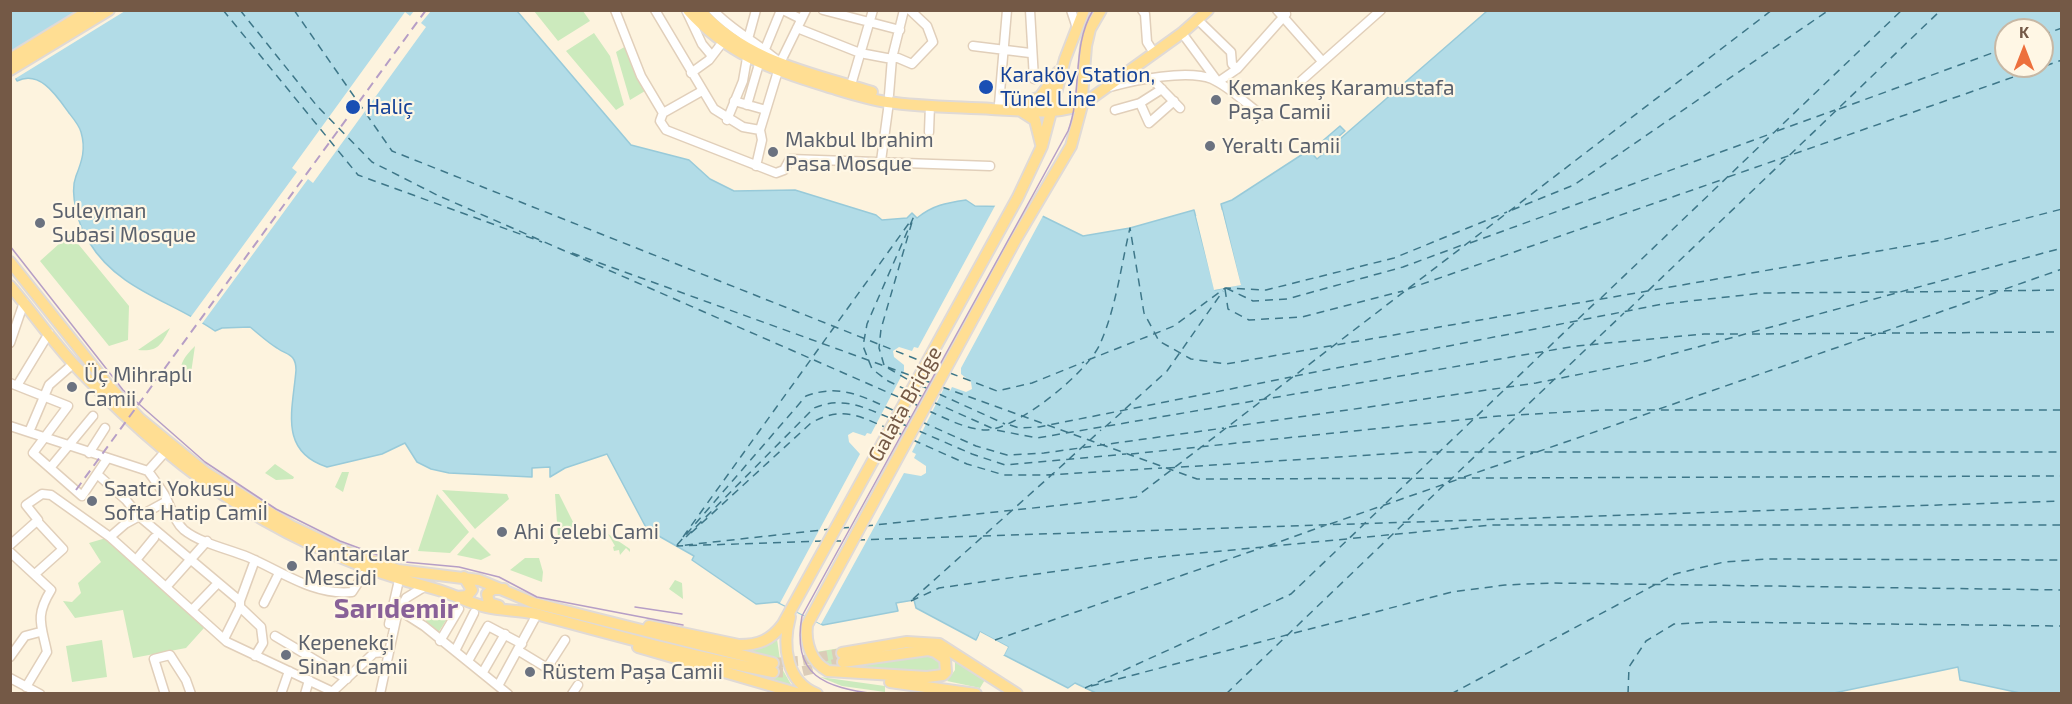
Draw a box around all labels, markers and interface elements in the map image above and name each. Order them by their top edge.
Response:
north arrow [1994,18,2054,78]
text: K [2019,22,2029,41]
place label: Karaköy Station, Tünel Line [1000,62,1155,112]
place label: Kemankeş Karamustafa Paşa Camii [1228,75,1455,125]
marker: Karaköy Station, Tünel Line [977,78,995,96]
marker: Kemankeş Karamustafa Paşa Camii [1209,93,1223,107]
place label: Haliç [366,94,413,120]
marker: Haliç [344,98,362,116]
place label: Makbul Ibrahim Pasa Mosque [785,127,934,177]
place label: Yeraltı Camii [1222,133,1340,159]
marker: Yeraltı Camii [1203,139,1217,153]
marker: Makbul Ibrahim Pasa Mosque [766,145,780,159]
place label: Suleyman Subasi Mosque [52,198,196,248]
marker: Suleyman Subasi Mosque [33,216,47,230]
street label: Galata Bridge [863,342,947,466]
place label: Üç Mihraplı Camii [84,362,192,412]
marker: Üç Mihraplı Camii [65,380,79,394]
place label: Saatci Yokusu Softa Hatip Camiİ [104,476,268,526]
marker: Saatci Yokusu Softa Hatip Camiİ [85,494,99,508]
place label: Ahi Çelebi Cami [514,519,659,545]
marker: Ahi Çelebi Cami [495,525,509,539]
place label: Kantarcılar Mescidi [304,541,410,591]
marker: Kantarcılar Mescidi [285,559,299,573]
district label: Sarıdemir [334,593,458,625]
place label: Kepenekçi Sinan Camii [298,630,408,680]
marker: Kepenekçi Sinan Camii [279,648,293,662]
place label: Rüstem Paşa Camii [542,659,723,685]
marker: Rüstem Paşa Camii [523,665,537,679]

